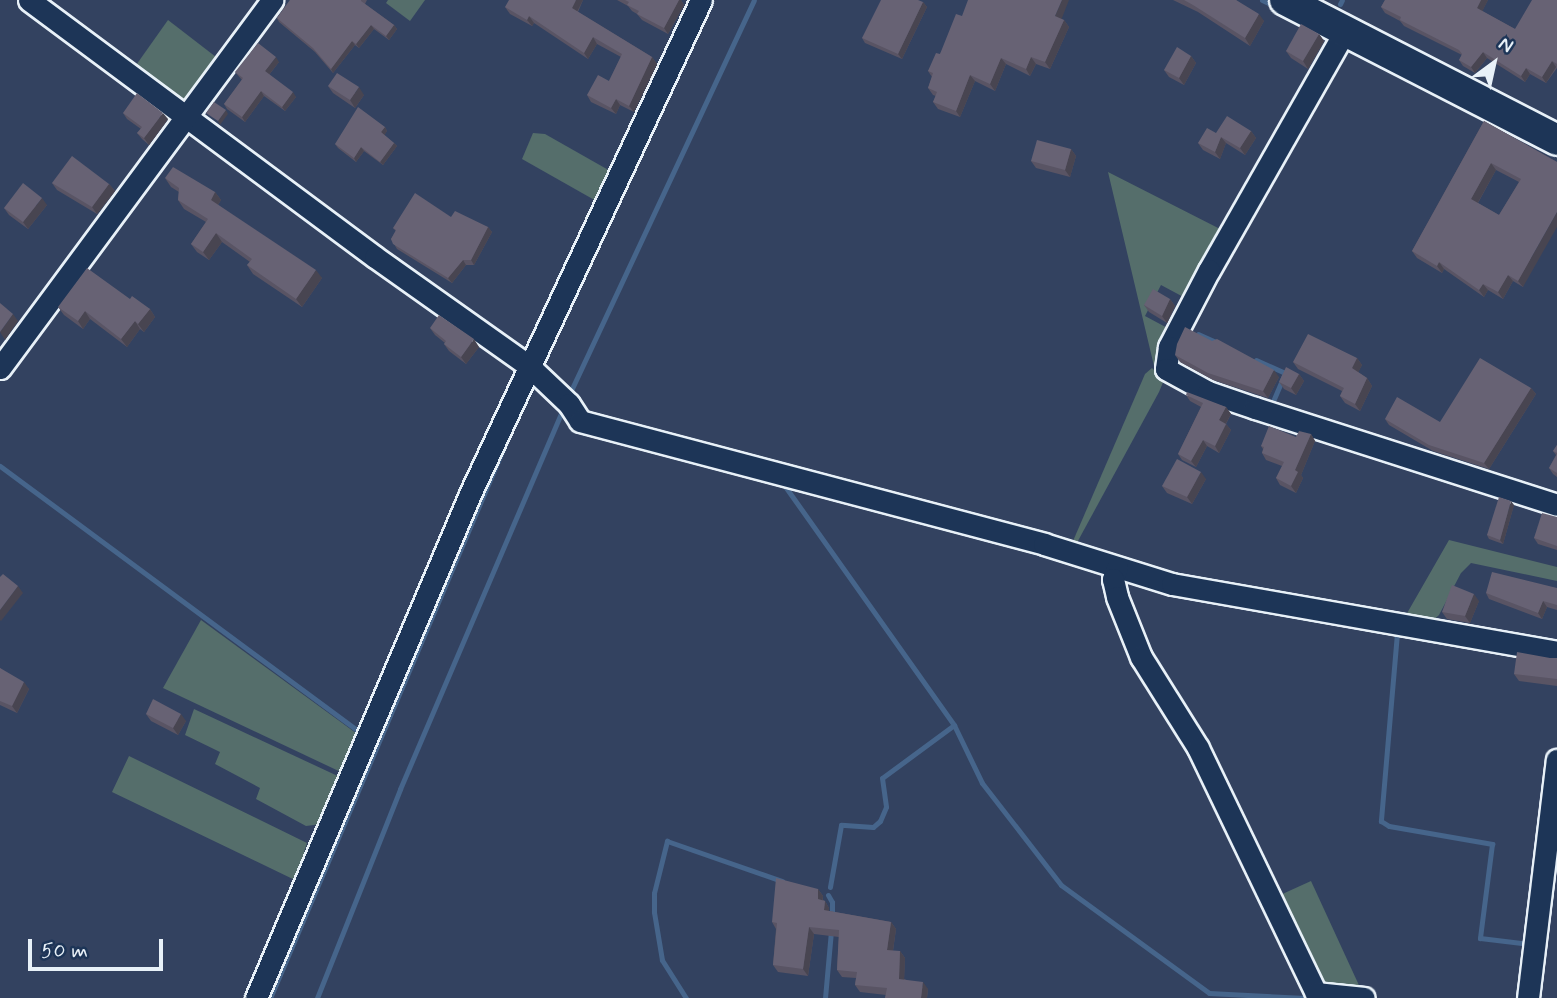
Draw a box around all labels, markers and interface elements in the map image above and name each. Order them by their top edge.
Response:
north arrow [1459,28,1529,98]
text: N [1494,31,1518,59]
scale bar [32,925,166,969]
text: 50 m [41,937,88,965]

